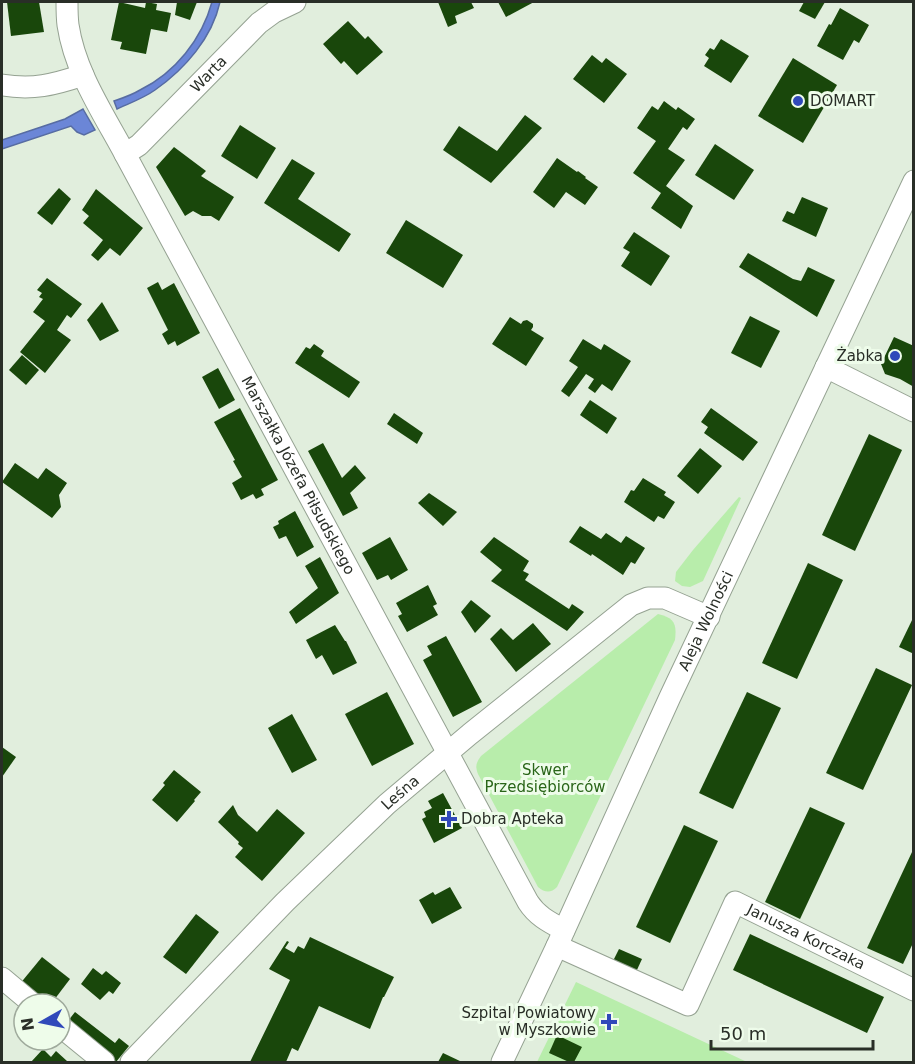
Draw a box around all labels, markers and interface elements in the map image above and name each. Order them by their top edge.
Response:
street label: Warta [187,52,231,96]
place label: DOMART [810,92,876,110]
marker: DOMART [791,94,805,108]
place label: Żabka [836,346,883,365]
marker: Żabka [888,349,902,363]
street label: Marszałka Józefa Piłsudskiego [237,373,359,578]
street label: Aleja Wolności [675,568,737,674]
park label: Skwer Przedsiębiorców [484,761,606,796]
street label: Leśna [378,772,423,814]
place label: Dobra Apteka [461,810,564,828]
marker: Dobra Apteka [442,812,456,826]
street label: Janusza Korczaka [743,900,868,974]
north arrow [12,992,72,1052]
place label: Szpital Powiatowy w Myszkowie [461,1004,596,1039]
marker: Szpital Powiatowy w Myszkowie [600,1013,618,1031]
scale bar [711,1013,873,1051]
text: N [17,1016,38,1032]
text: 50 m [720,1023,766,1044]

